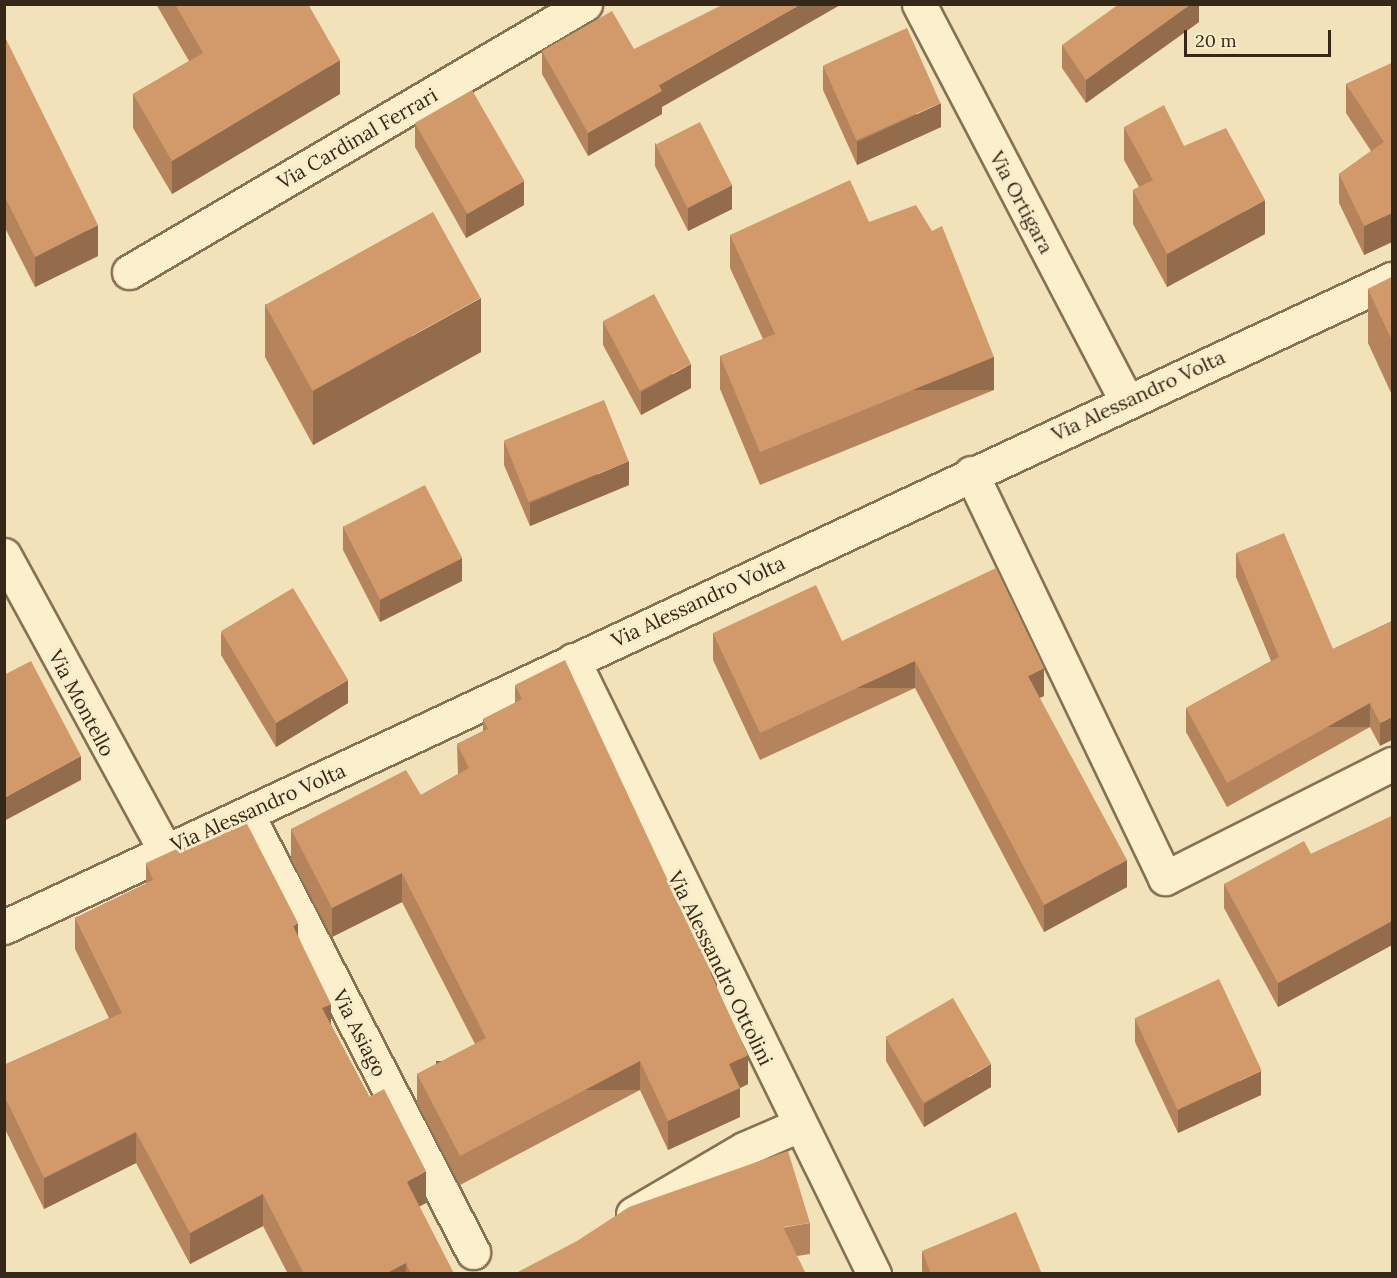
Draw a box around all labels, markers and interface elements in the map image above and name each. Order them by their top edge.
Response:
scale bar [1187,18,1334,56]
text: 20 m [1195,29,1237,52]
street label: Via Cardinal Ferrari [273,82,441,194]
street label: Via Ortigara [985,147,1059,257]
street label: Via Alessandro Volta [1047,344,1229,446]
street label: Via Alessandro Volta [607,550,789,652]
street label: Via Montello [44,646,120,760]
street label: Via Alessandro Volta [167,758,349,856]
street label: Via Alessandro Ottolini [663,867,779,1069]
street label: Via Asiago [328,986,392,1080]

